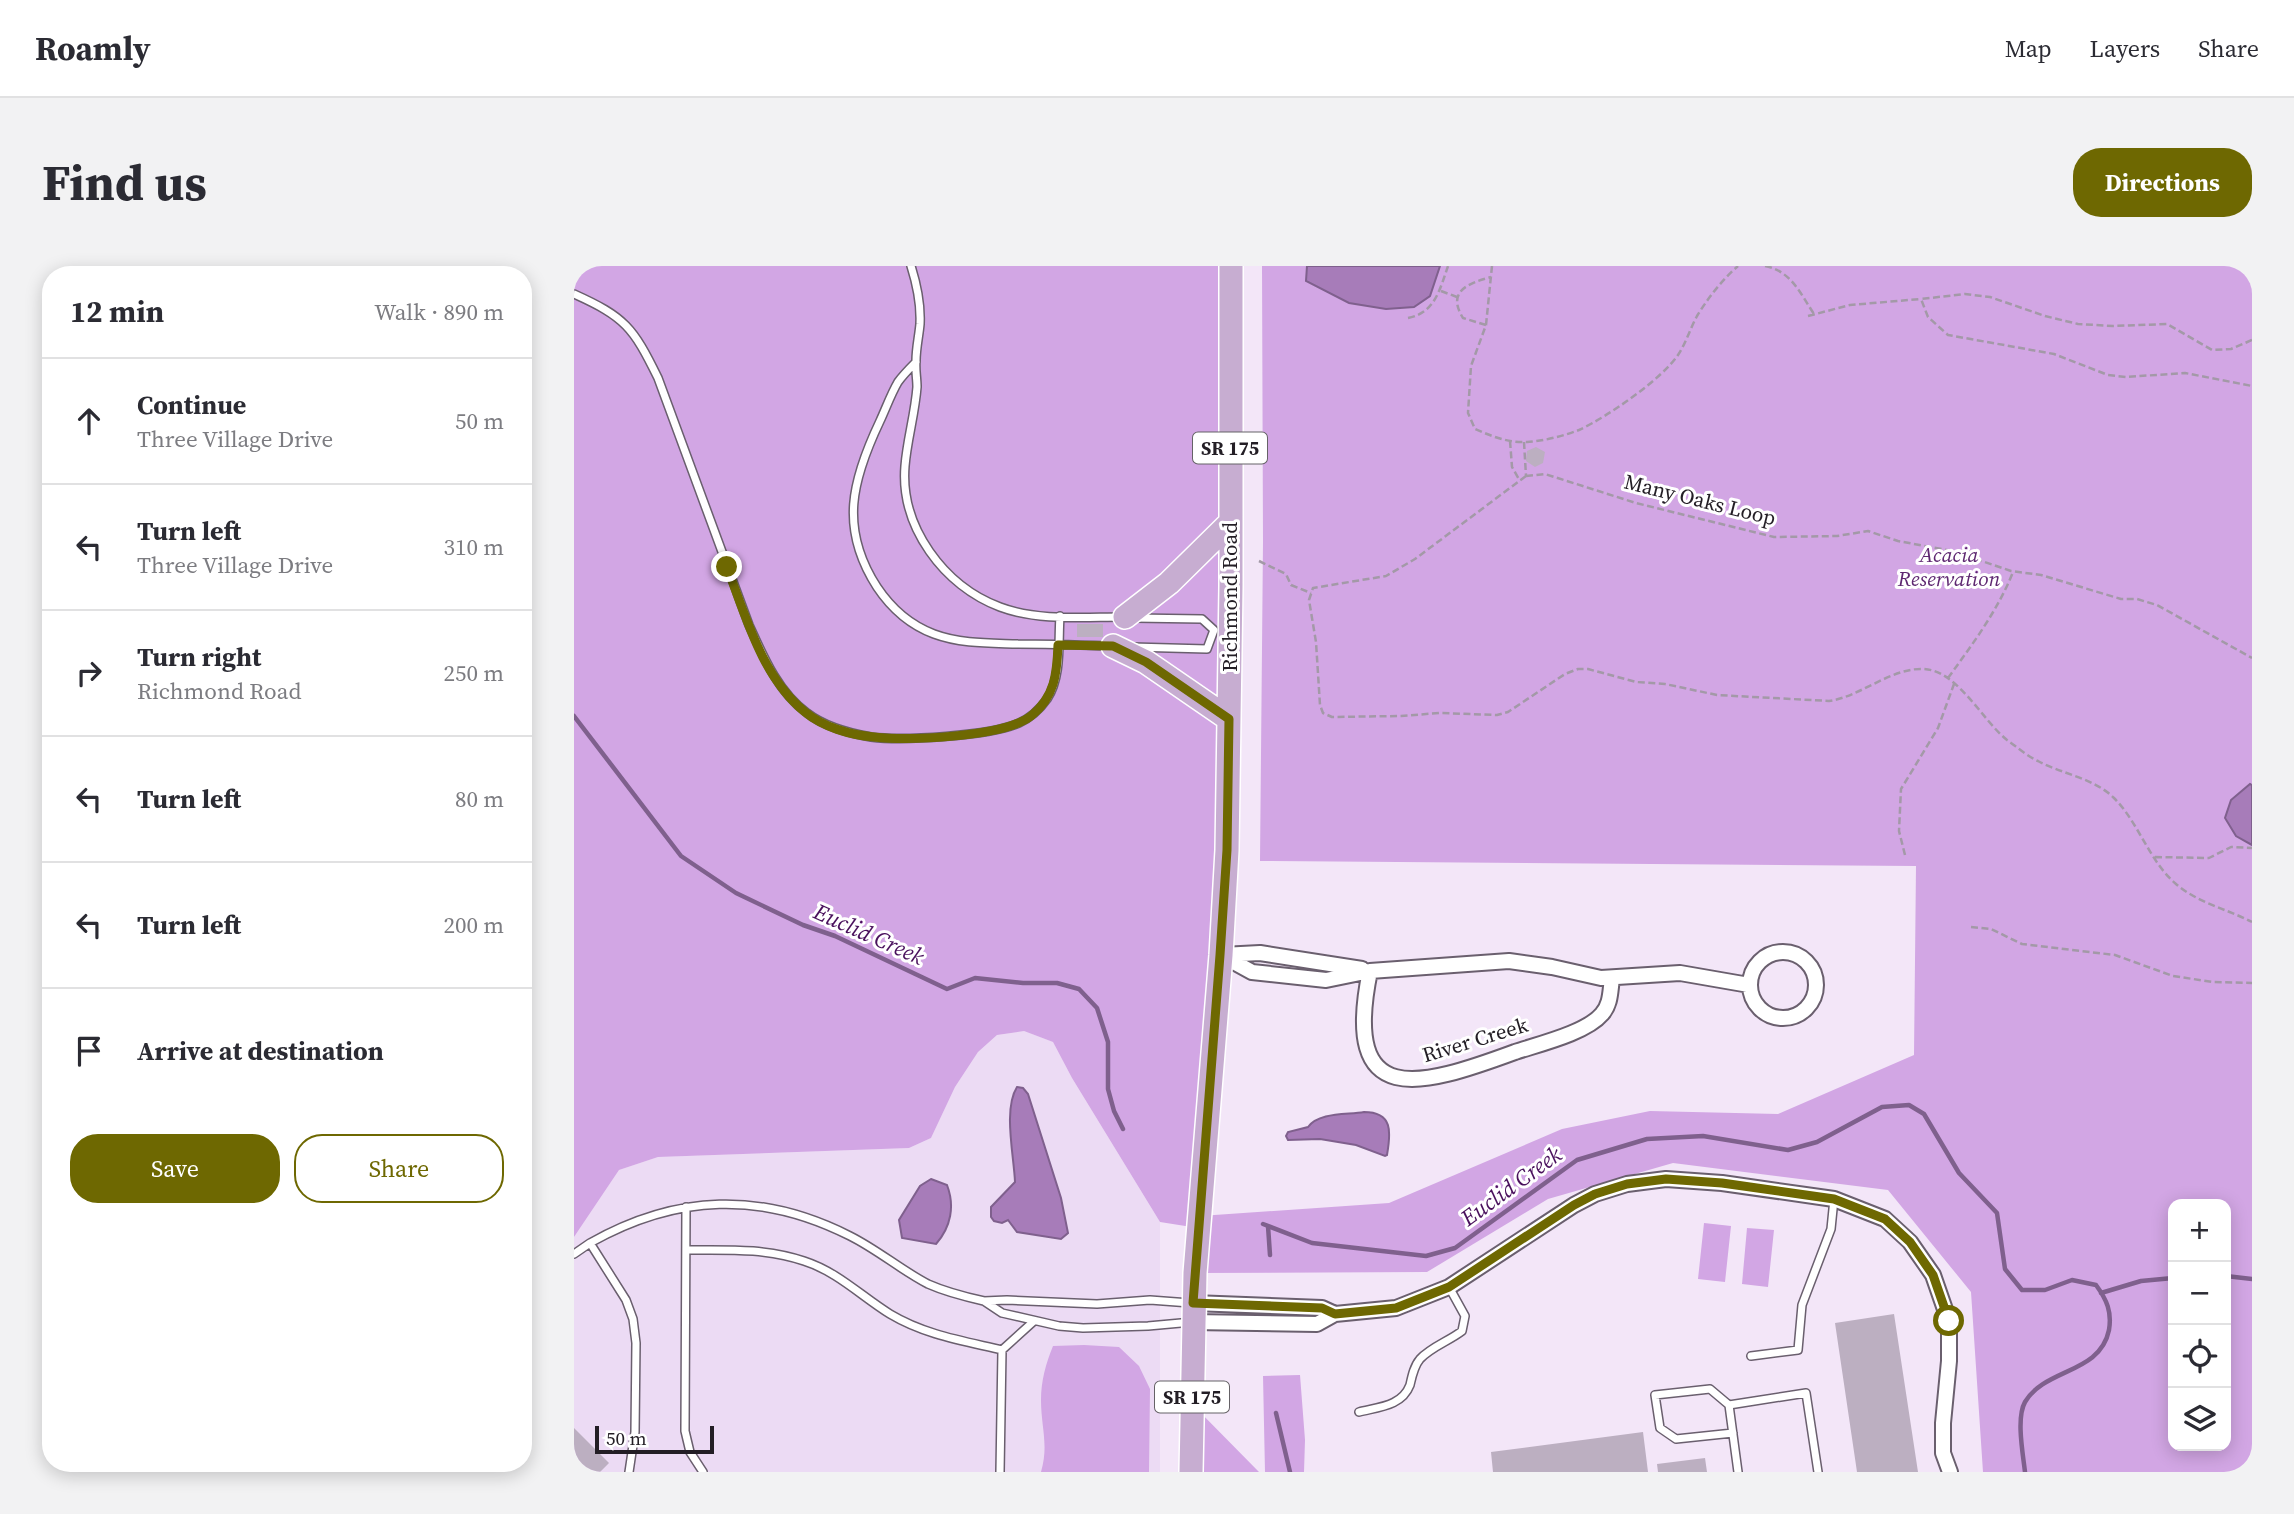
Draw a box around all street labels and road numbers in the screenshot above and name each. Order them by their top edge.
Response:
road number: SR 175 [1193,432,1267,464]
street label: Many Oaks Loop [1621,467,1779,532]
street label: Richmond Road [1215,522,1244,672]
street label: River Creek [1419,1010,1532,1069]
road number: SR 175 [1155,1382,1229,1413]

